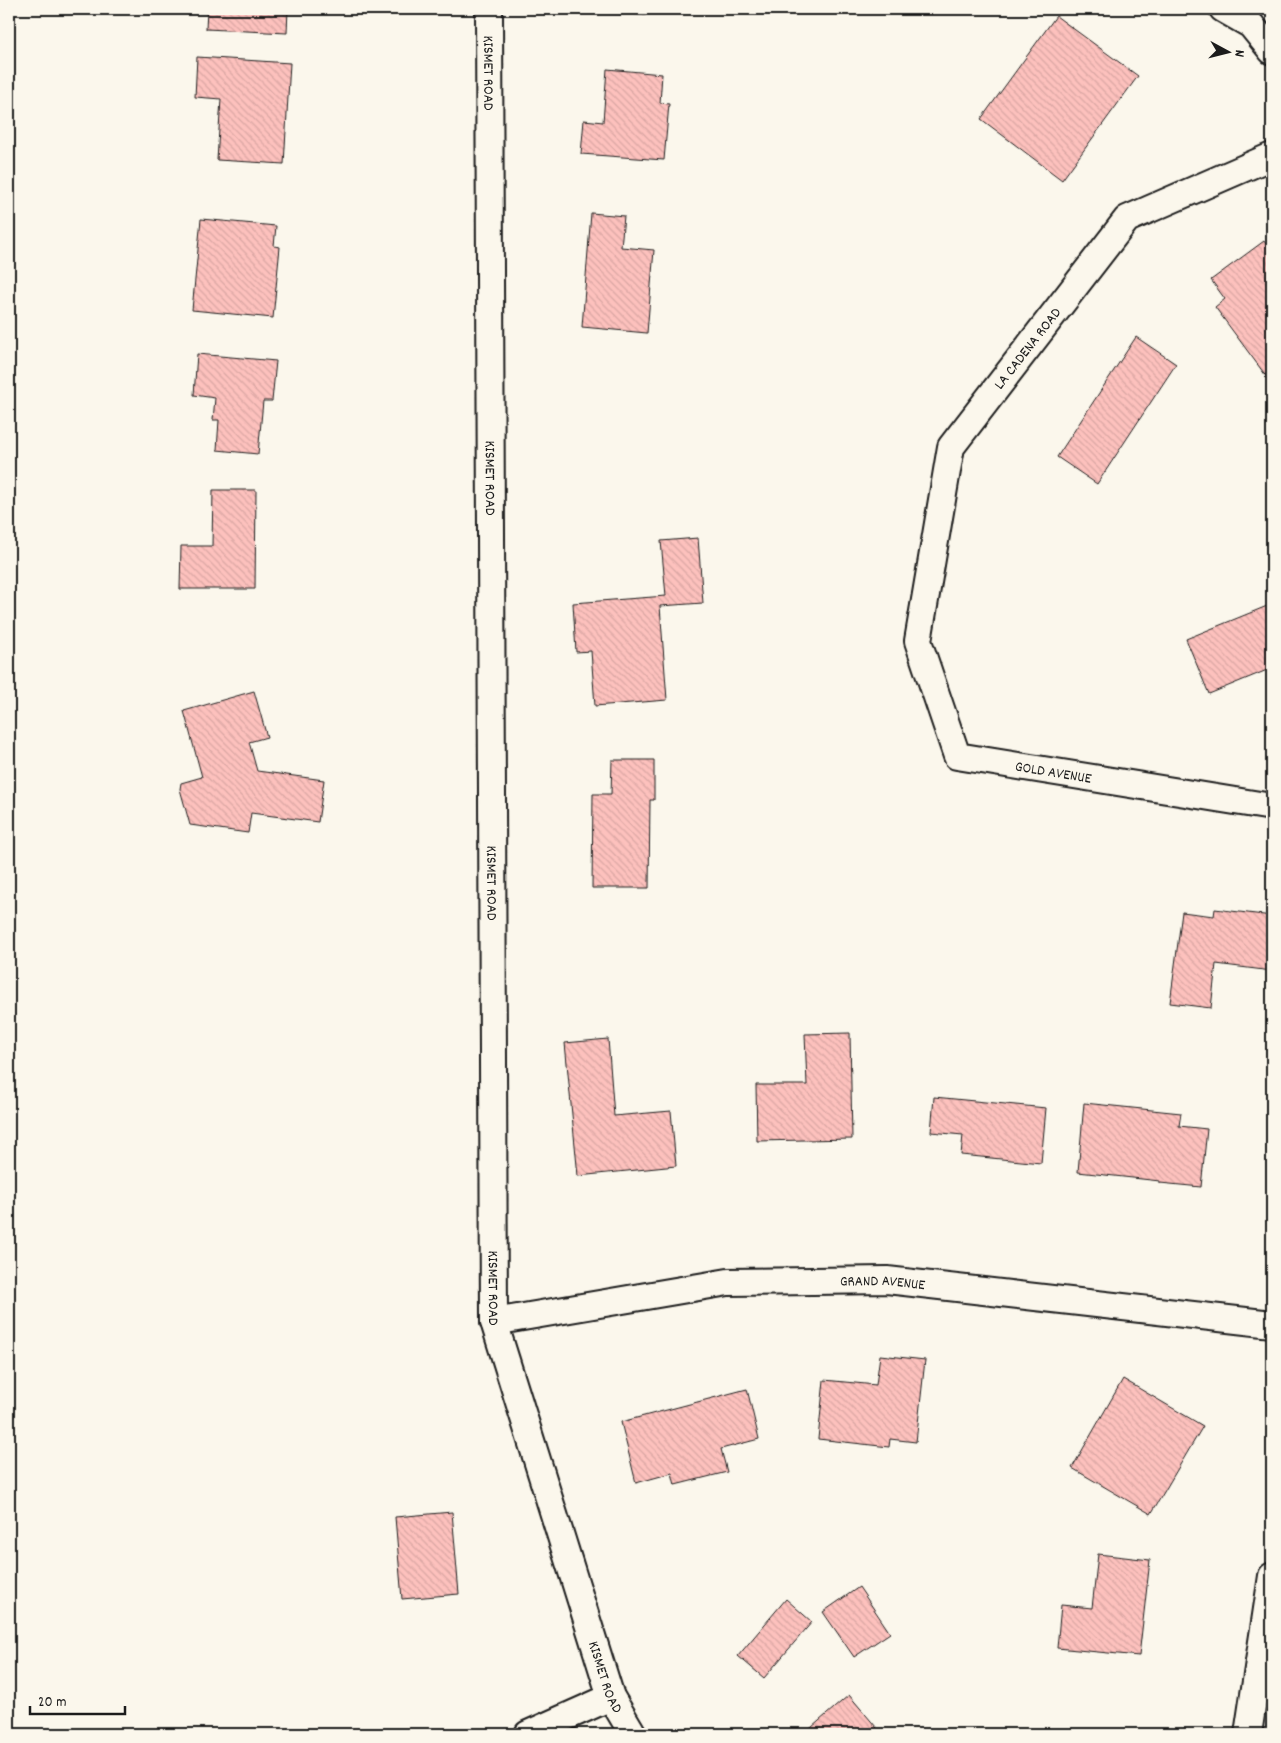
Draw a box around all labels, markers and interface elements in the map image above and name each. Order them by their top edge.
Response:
north arrow [1204,28,1254,78]
street label: KISMET ROAD [476,35,498,111]
text: N [1229,49,1249,58]
street label: LA CADENA ROAD [989,303,1068,395]
street label: KISMET ROAD [478,440,500,516]
street label: GOLD AVENUE [1013,757,1093,791]
street label: KISMET ROAD [479,845,501,921]
street label: KISMET ROAD [481,1250,503,1326]
street label: GRAND AVENUE [840,1271,926,1297]
street label: KISMET ROAD [581,1639,627,1718]
scale bar [30,1683,125,1715]
text: 20 m [38,1692,66,1714]

